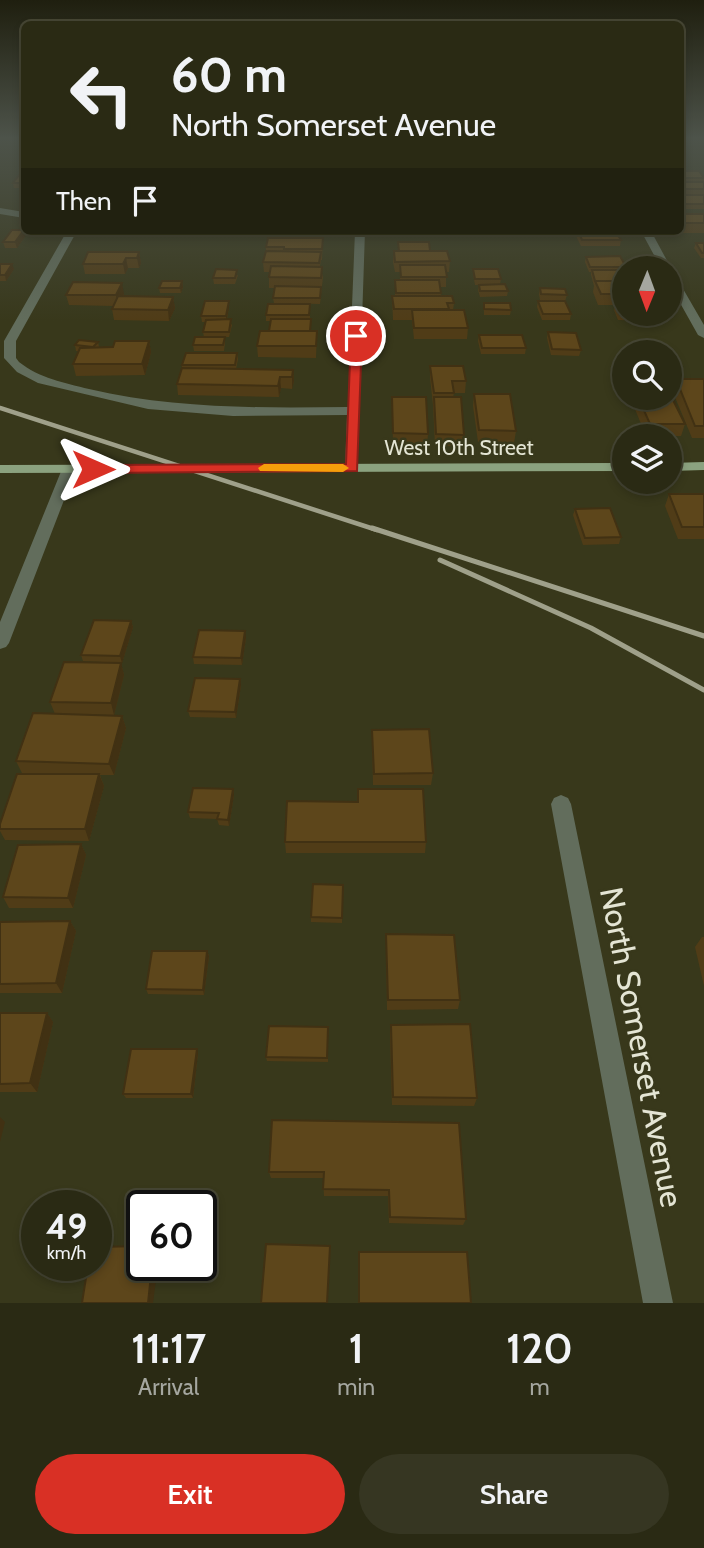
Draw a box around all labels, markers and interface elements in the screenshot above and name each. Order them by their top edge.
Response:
text: 60 m [171,45,287,104]
icon: left [56,49,147,140]
text: North Somerset Avenue [171,105,496,144]
icon: arrive [126,182,164,220]
text: Then [56,185,112,217]
north arrow [612,256,682,326]
map controls [612,256,682,494]
pin [326,306,386,366]
icon: arrive [337,317,375,355]
button: search [612,340,682,410]
button: layers [612,424,682,494]
position arrow [56,432,130,506]
street label: West 10th Street [385,435,533,460]
street label: North Somerset Avenue [592,884,692,1210]
speed limit sign: 60 [126,1190,217,1281]
text: 49 [46,1205,87,1248]
text: km/h [47,1242,86,1264]
text: 11:17 [131,1322,206,1374]
text: 1 [349,1322,364,1374]
text: 120 [506,1322,573,1374]
text: Arrival [138,1373,199,1401]
text: min [337,1373,375,1401]
text: m [529,1373,550,1401]
button: Exit [35,1454,345,1534]
button: Share [359,1454,669,1534]

